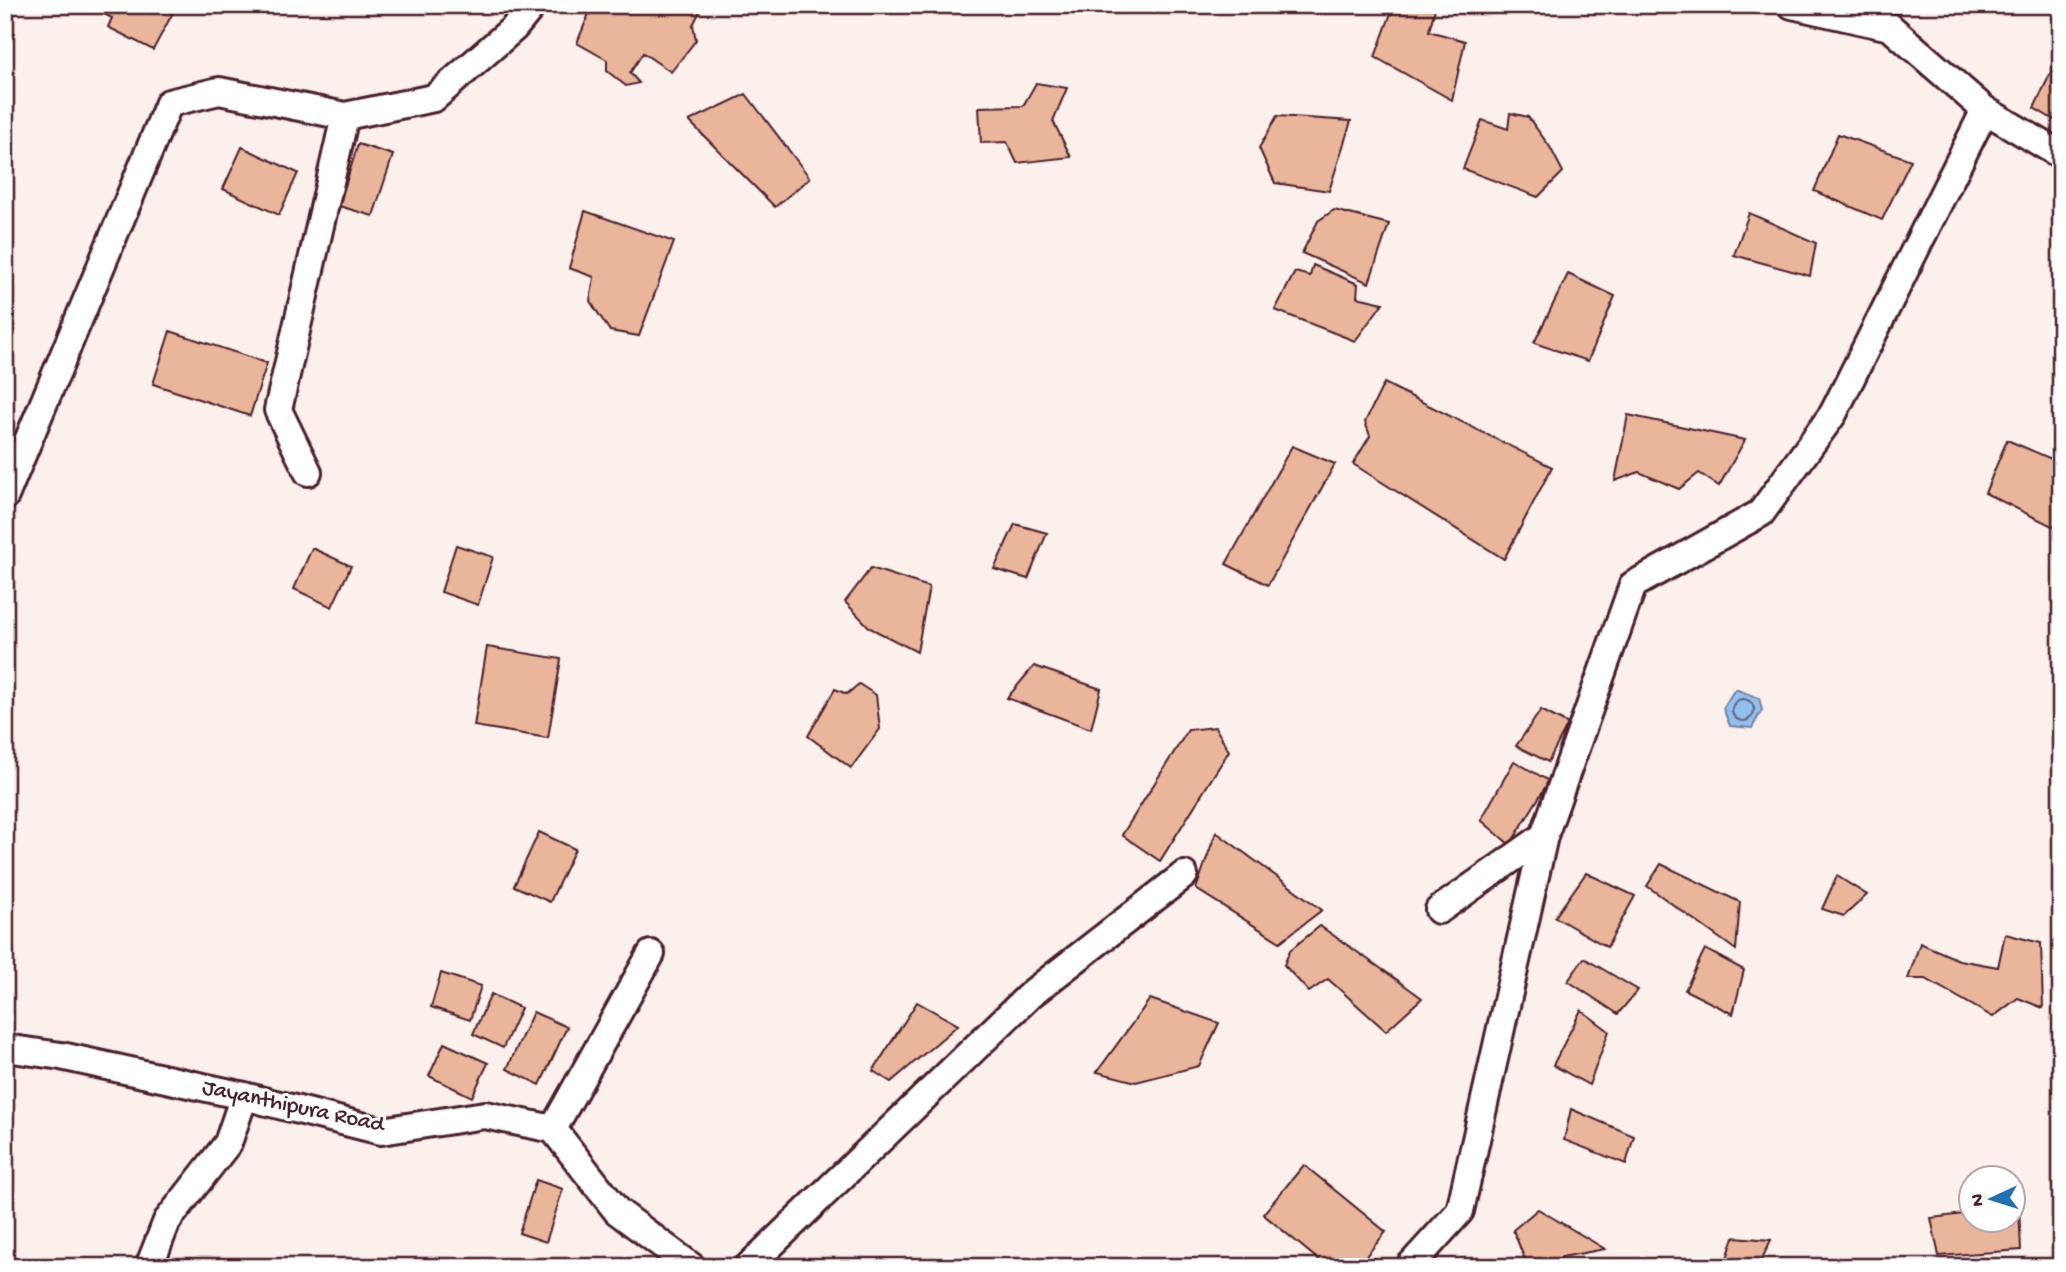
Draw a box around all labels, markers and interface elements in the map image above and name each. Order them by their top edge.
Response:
street label: Jayanthipura Road [200,1075,388,1140]
north arrow [1958,1164,2028,1234]
text: N [1967,1193,1990,1207]

